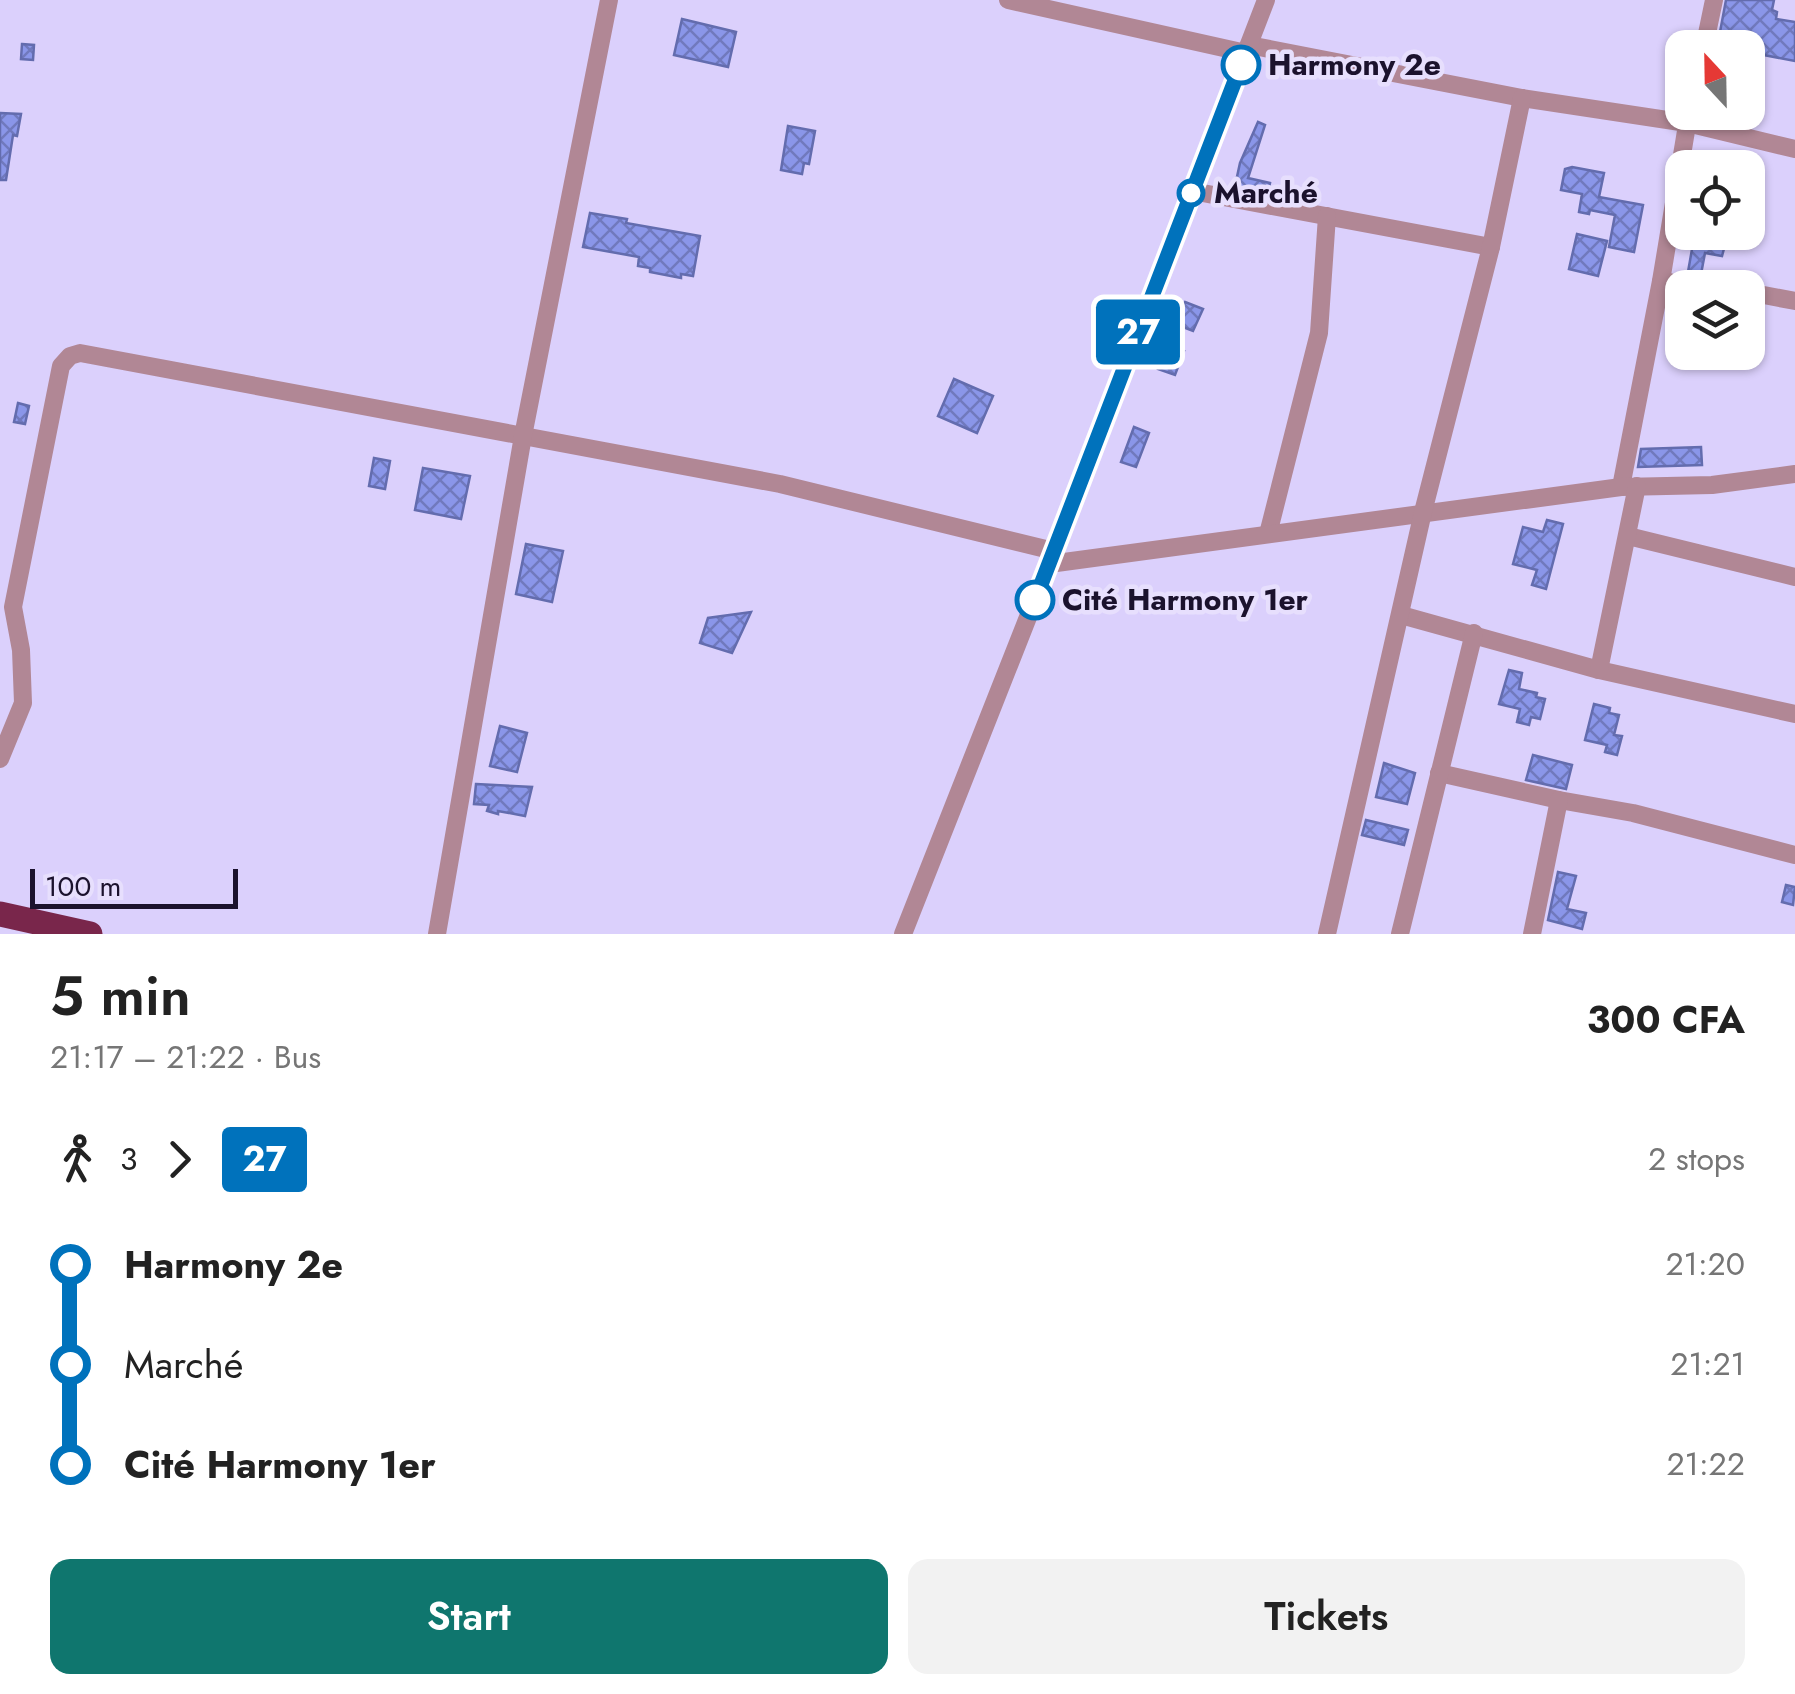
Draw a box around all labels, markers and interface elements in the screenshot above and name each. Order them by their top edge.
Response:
north arrow [1665,30,1765,130]
map controls [1665,30,1765,370]
place label: Harmony 2e [1268,43,1441,86]
marker: Harmony 2e [1222,46,1260,84]
button: locate [1665,150,1765,250]
place label: Marché [1214,171,1318,214]
marker: Marché [1178,180,1204,206]
button: layers [1665,270,1765,370]
line badge: 27 [1093,300,1183,364]
text: 27 [1116,307,1160,357]
place label: Cité Harmony 1er [1062,578,1309,621]
marker: Cité Harmony 1er [1016,581,1054,619]
scale bar [30,864,238,908]
text: 100 m [45,866,121,907]
text: 5 min [50,956,191,1036]
text: 300 CFA [1587,992,1745,1047]
text: 21:17 – 21:22 · Bus [50,1034,321,1080]
icon: walk [50,1132,105,1187]
icon: forward [152,1132,207,1187]
text: 27 [242,1134,287,1184]
text: 3 [120,1136,137,1182]
text: 2 stops [1648,1136,1745,1182]
text: Harmony 2e [124,1237,343,1292]
text: 21:20 [1665,1241,1745,1287]
text: Marché [124,1337,243,1392]
text: 21:21 [1670,1341,1745,1387]
text: Cité Harmony 1er [124,1437,436,1492]
text: 21:22 [1666,1441,1745,1487]
button: Start [50,1559,888,1674]
button: Tickets [908,1559,1745,1674]

